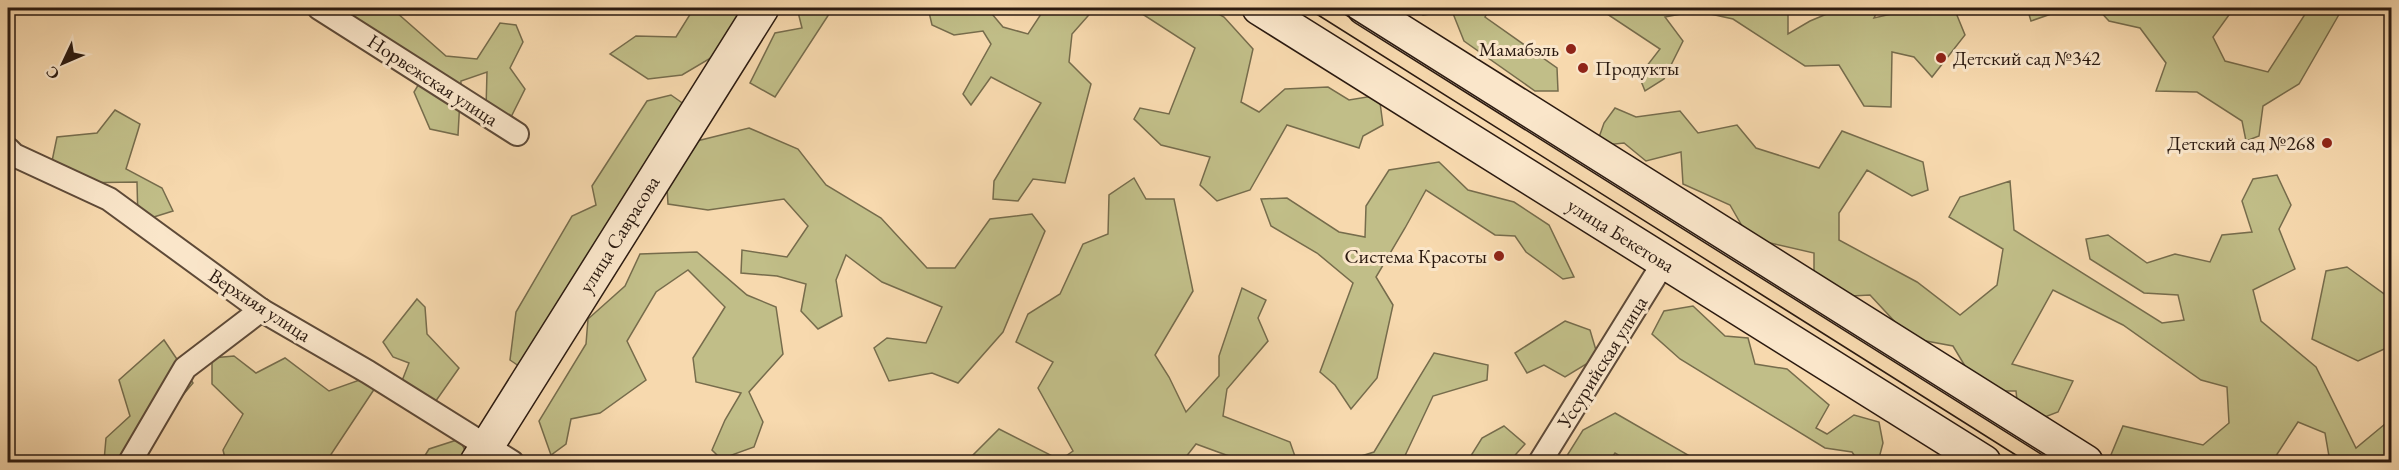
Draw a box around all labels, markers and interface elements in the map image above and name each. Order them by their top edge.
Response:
street label: Норвежская улица [363,28,503,132]
north arrow [33,33,93,93]
place label: Мамабэль [1479,36,1559,62]
marker: Мамабэль [1564,42,1578,56]
place label: Детский сад №342 [1953,45,2101,71]
marker: Детский сад №342 [1934,51,1948,65]
place label: Продукты [1595,55,1679,81]
marker: Продукты [1576,61,1590,75]
text: С [41,62,64,84]
place label: Детский сад №268 [2167,130,2315,156]
marker: Детский сад №268 [2320,136,2334,150]
street label: улица Саврасова [573,171,665,297]
street label: улица Бекетова [1562,192,1680,278]
place label: Система Красоты [1344,243,1487,269]
marker: Система Красоты [1492,249,1506,263]
street label: Верхняя улица [204,262,316,348]
street label: Уссурийская улица [1550,291,1653,434]

